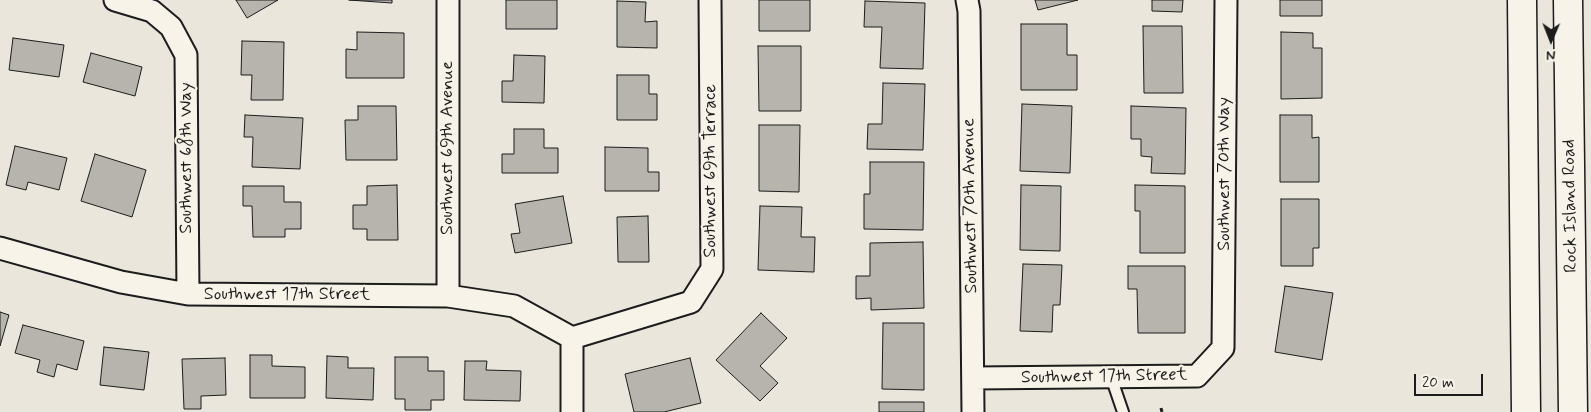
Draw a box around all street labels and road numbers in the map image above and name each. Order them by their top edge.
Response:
street label: Southwest 69th Avenue [437,61,459,235]
street label: Southwest 68th Way [176,82,198,234]
street label: Southwest 69th Terrace [700,84,722,258]
street label: Southwest 70th Way [1214,97,1236,251]
street label: Southwest 70th Avenue [959,118,983,294]
street label: Rock Island Road [1559,139,1583,273]
street label: Southwest 17th Street [204,284,370,306]
street label: Southwest 17th Street [1021,365,1187,389]

